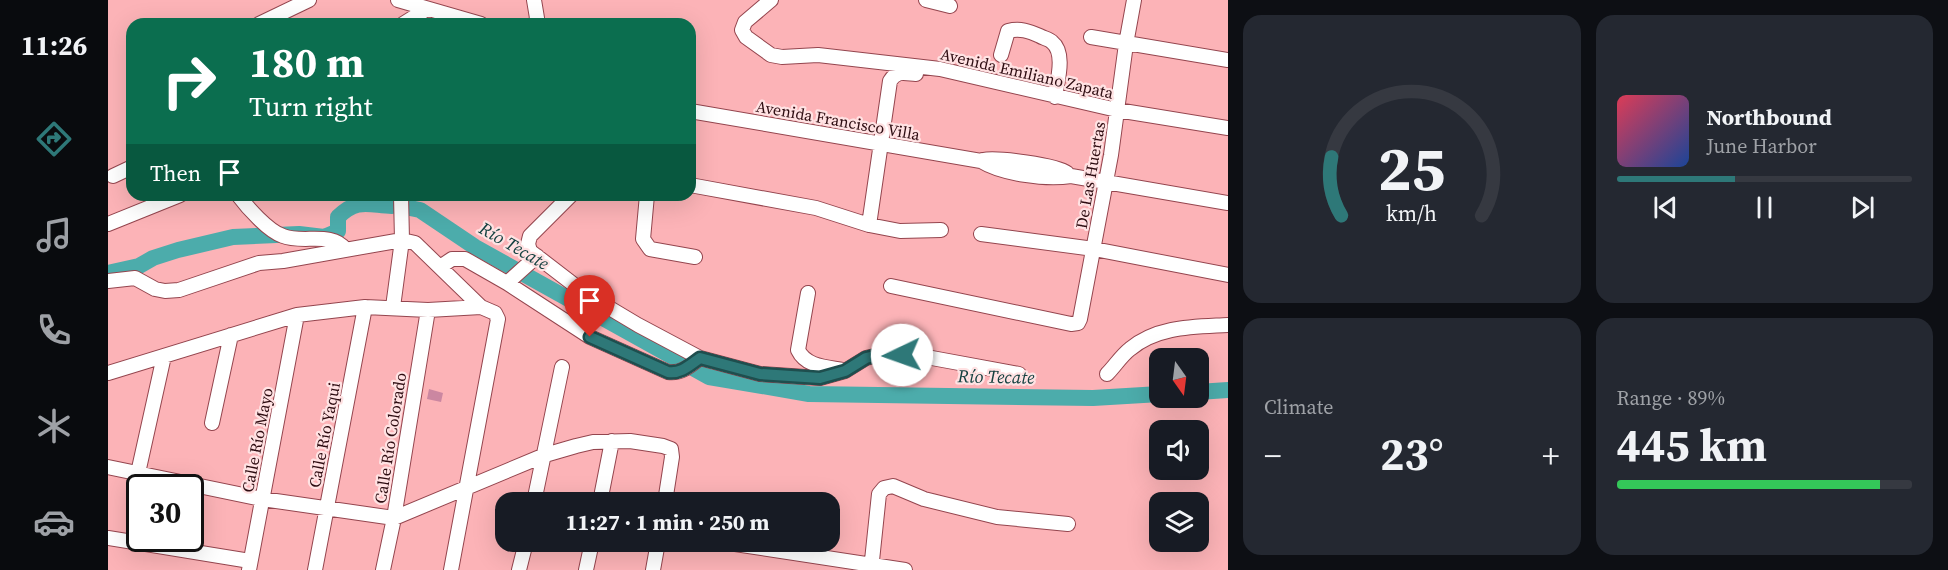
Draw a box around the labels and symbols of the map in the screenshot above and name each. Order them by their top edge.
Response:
street label: Avenida Emiliano Zapata [938,42,1117,104]
street label: Avenida Francisco Villa [754,95,923,145]
street label: De Las Huertas [1070,120,1110,230]
water label: Río Tecate [474,215,554,276]
pin [564,275,615,337]
position arrow [870,323,934,387]
north arrow [1149,348,1209,408]
water label: Río Tecate [956,363,1035,390]
street label: Calle Río Colorado [369,371,411,505]
street label: Calle Río Yaqui [303,380,345,490]
street label: Calle Río Mayo [236,386,278,494]
speed limit sign: 30 [126,474,204,552]

